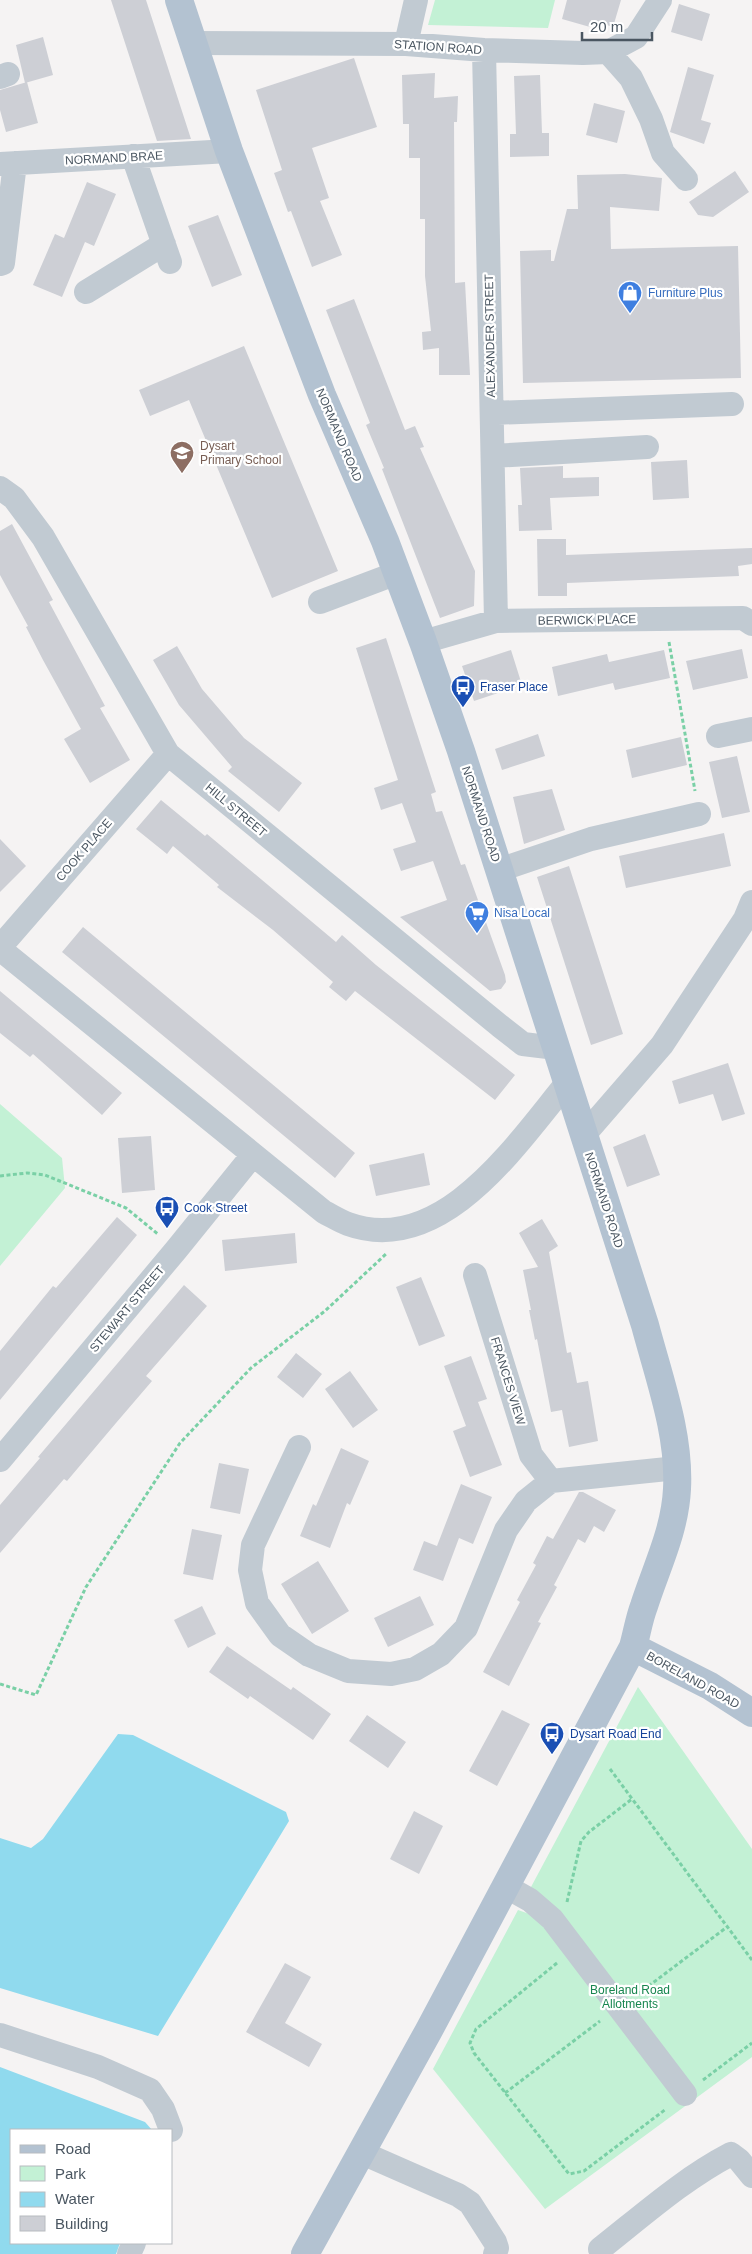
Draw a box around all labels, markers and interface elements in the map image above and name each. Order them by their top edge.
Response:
scale bar [582,10,652,42]
text: 20 m [590,18,623,35]
street label: STATION ROAD [394,37,483,57]
street label: NORMAND BRAE [65,148,163,168]
street label: ALEXANDER STREET [482,274,498,398]
shop icon: Furniture Plus [617,280,643,314]
place label: Furniture Plus [648,286,723,300]
street label: NORMAND ROAD [313,386,365,484]
place label: Dysart Primary School [200,439,281,467]
school or university icon: Dysart Primary School [169,440,195,474]
street label: BERWICK PLACE [538,612,636,628]
bus stop icon: Fraser Place [450,674,476,708]
place label: Fraser Place [480,680,548,694]
street label: NORMAND ROAD [459,764,503,864]
street label: HILL STREET [203,780,270,840]
street label: COOK PLACE [53,816,115,884]
supermarket icon: Nisa Local [464,900,490,934]
place label: Nisa Local [494,906,550,920]
street label: NORMAND ROAD [582,1150,626,1250]
bus stop icon: Cook Street [154,1195,180,1229]
place label: Cook Street [184,1201,248,1215]
street label: STEWART STREET [87,1262,168,1355]
street label: FRANCES VIEW [488,1335,528,1427]
street label: BORELAND ROAD [644,1649,742,1711]
bus stop icon: Dysart Road End [539,1721,565,1755]
place label: Dysart Road End [570,1727,661,1741]
park label: Boreland Road Allotments [590,1983,670,2011]
legend [10,2129,172,2244]
text: Road [55,2140,91,2157]
text: Park [55,2165,86,2182]
text: Water [55,2190,94,2207]
text: Building [55,2215,108,2232]

